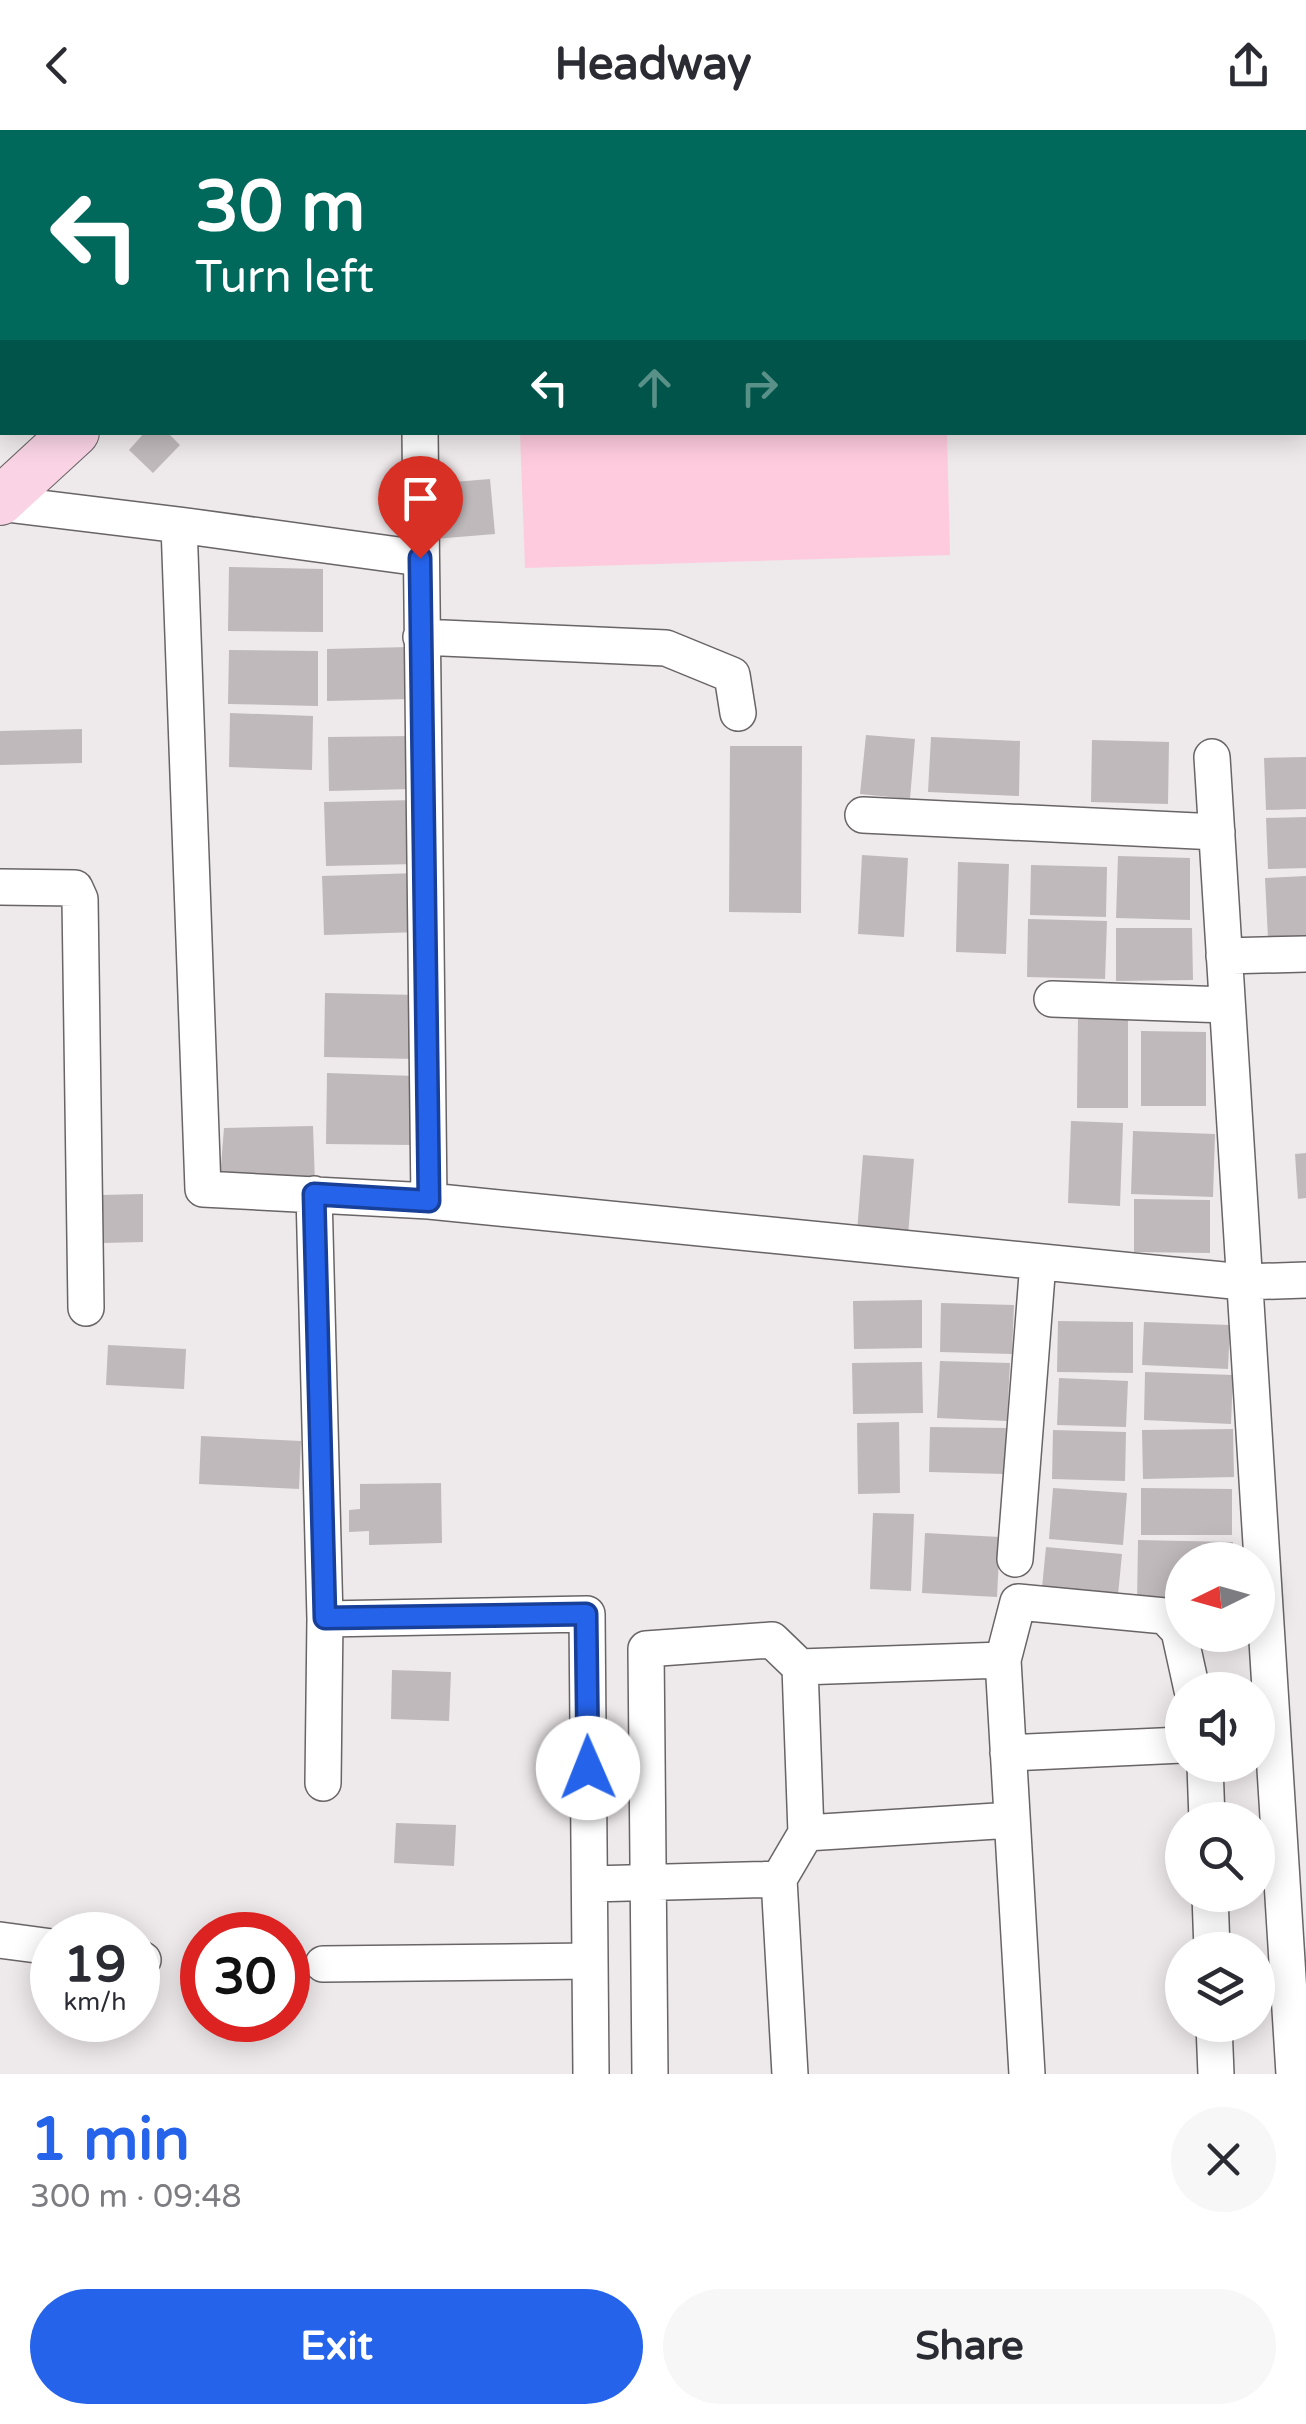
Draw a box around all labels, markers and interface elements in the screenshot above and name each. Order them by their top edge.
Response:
icon: back [30,38,85,93]
text: Headway [555,38,751,92]
icon: share [1221,38,1276,93]
text: 30 m [195,166,365,250]
icon: left [30,170,160,300]
text: Turn left [195,251,374,305]
icon: left [522,360,577,415]
icon: ahead [627,360,682,415]
icon: right [732,360,787,415]
pin [378,456,463,559]
icon: arrive [393,471,448,526]
north arrow [1165,1542,1275,1652]
map controls [1165,1542,1275,2042]
button: sound [1165,1672,1275,1782]
position arrow [536,1716,640,1820]
button: search [1165,1802,1275,1912]
speed limit sign: 30 [180,1912,310,2042]
button: layers [1165,1932,1275,2042]
text: 19 [64,1935,126,1995]
text: km/h [64,1987,126,2017]
text: 1 min [30,2104,190,2176]
button: close [1171,2107,1276,2212]
text: 300 m · 09:48 [30,2178,242,2216]
button: Exit [30,2289,643,2404]
button: Share [663,2289,1276,2404]

